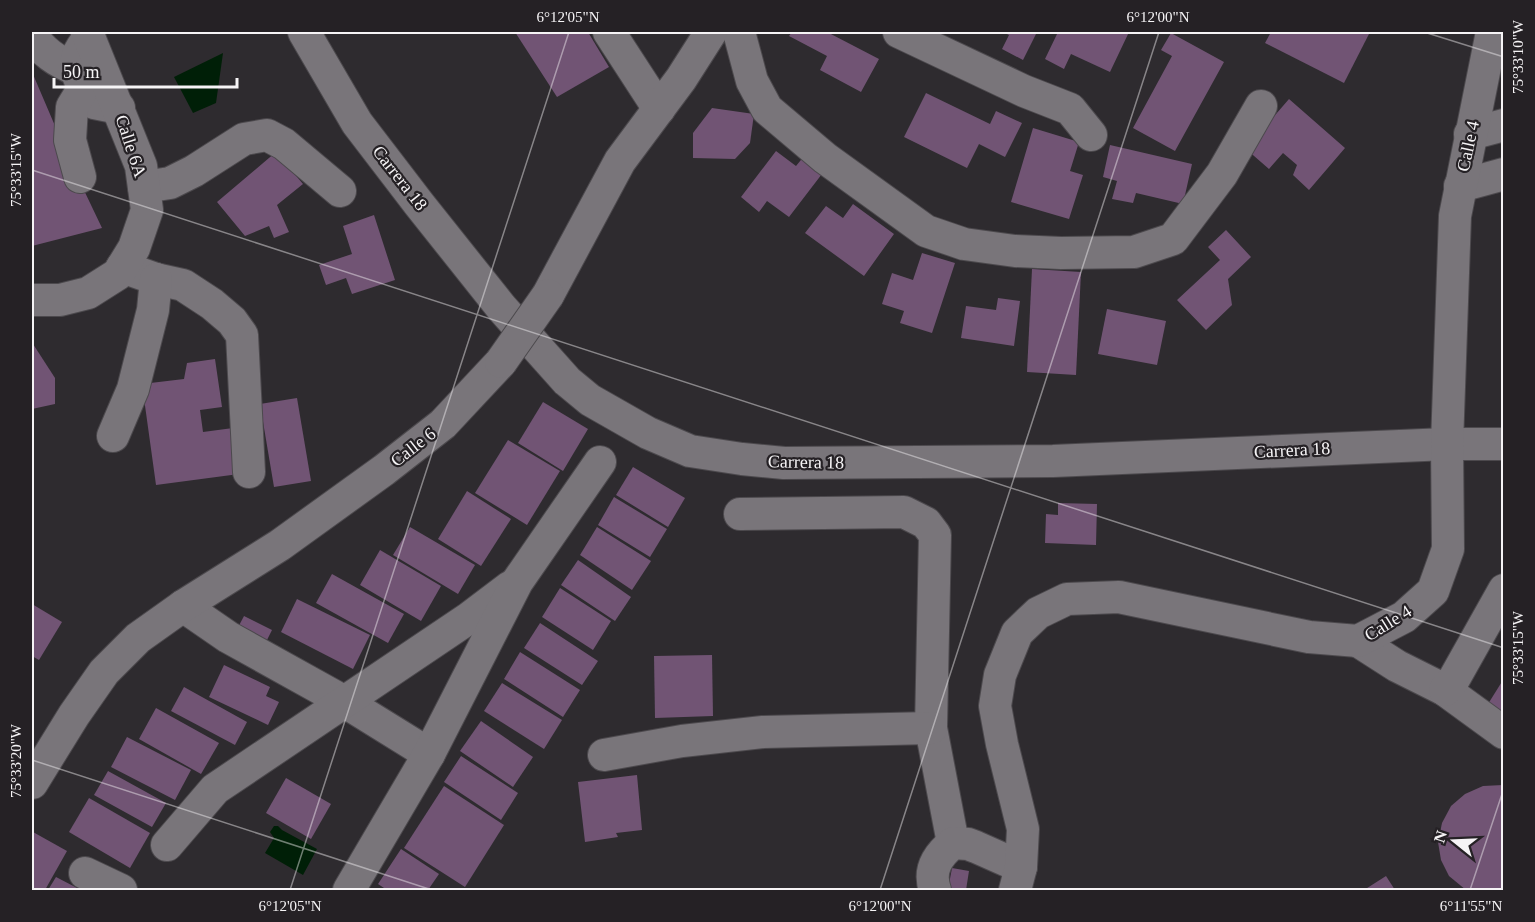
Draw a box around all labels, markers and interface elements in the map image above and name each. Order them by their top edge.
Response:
text: 6°12'05"N [536,9,600,25]
text: 6°12'00"N [1126,9,1190,25]
text: 75°33'10"W [1510,19,1526,94]
scale bar [54,51,237,89]
text: 50 m [63,62,100,82]
street label: Calle 6A [112,112,150,180]
street label: Calle 4 [1453,119,1483,173]
text: 75°33'15"W [8,132,24,207]
street label: Carrera 18 [369,142,431,214]
street label: Calle 6 [387,423,439,471]
street label: Carrera 18 [1253,438,1331,462]
street label: Carrera 18 [768,451,844,473]
street label: Calle 4 [1361,601,1415,645]
text: 75°33'15"W [1510,610,1526,685]
text: 75°33'20"W [8,723,24,798]
north arrow [1424,811,1484,871]
text: N [1430,828,1450,845]
text: 6°12'05"N [258,898,322,914]
text: 6°12'00"N [848,898,912,914]
text: 6°11'55"N [1440,898,1502,914]

